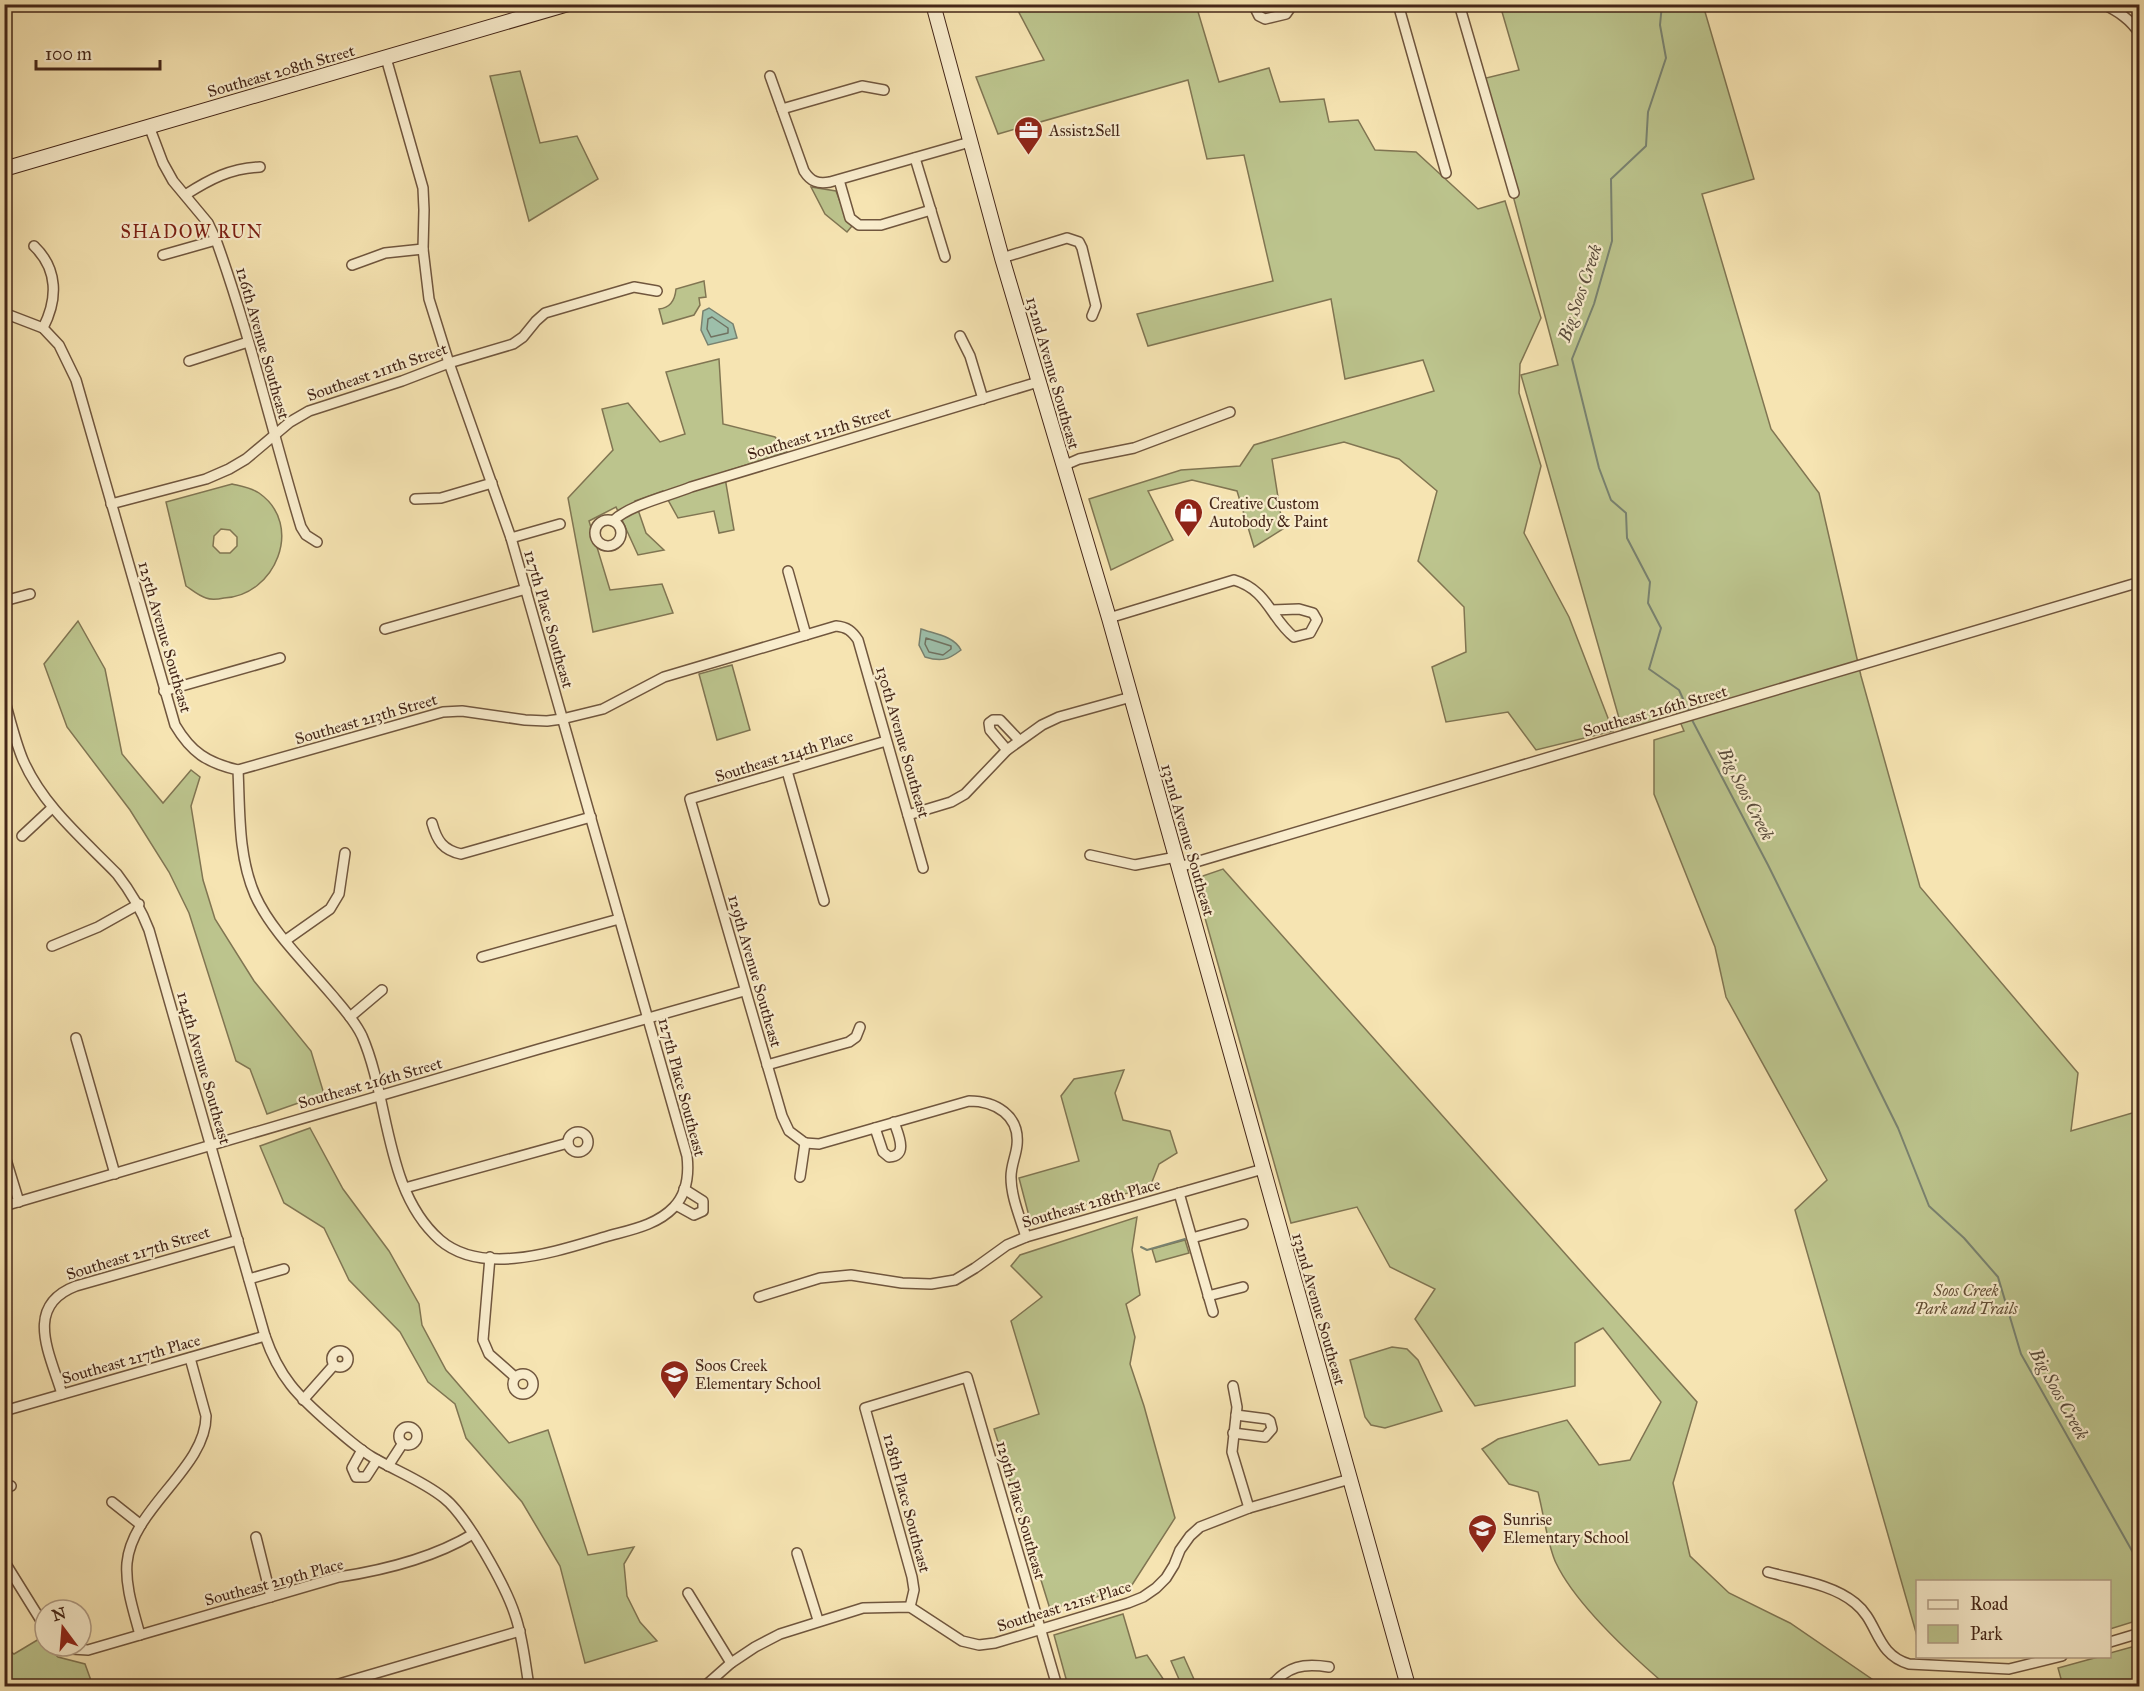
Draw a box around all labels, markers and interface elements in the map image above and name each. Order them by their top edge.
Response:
scale bar [36,33,160,71]
street label: Southeast 208th Street [205,41,357,101]
text: 100 m [45,43,92,65]
office icon: Assist2Sell [1012,114,1044,156]
place label: Assist2Sell [1048,121,1120,140]
district label: SHADOW RUN [120,221,264,243]
water label: Big Soos Creek [1553,242,1607,345]
street label: 126th Avenue Southeast [232,265,294,422]
street label: 132nd Avenue Southeast [1022,295,1084,452]
street label: Southeast 211th Street [304,339,450,405]
street label: Southeast 212th Street [745,402,893,464]
place label: Creative Custom Autobody & Paint [1208,494,1328,531]
shop icon: Creative Custom Autobody & Paint [1172,496,1204,538]
street label: 127th Place Southeast [520,548,578,691]
street label: 125th Avenue Southeast [134,559,196,715]
street label: 130th Avenue Southeast [872,664,934,820]
street label: Southeast 216th Street [1581,681,1730,741]
street label: Southeast 213th Street [293,689,440,748]
street label: Southeast 214th Place [713,726,856,786]
water label: Big Soos Creek [1713,743,1779,844]
street label: 132nd Avenue Southeast [1157,762,1219,919]
street label: 129th Avenue Southeast [724,893,786,1050]
street label: 124th Avenue Southeast [173,989,235,1147]
street label: 127th Place Southeast [654,1016,710,1159]
street label: Southeast 216th Street [296,1053,445,1113]
street label: Southeast 218th Place [1020,1174,1163,1232]
street label: Southeast 217th Street [64,1222,212,1284]
street label: 132nd Avenue Southeast [1288,1231,1350,1388]
park label: Soos Creek Park and Trails [1914,1281,2018,1318]
street label: Southeast 217th Place [60,1330,203,1388]
water label: Big Soos Creek [2024,1343,2093,1444]
place label: Soos Creek Elementary School [695,1356,821,1393]
school or university icon: Soos Creek Elementary School [658,1358,690,1400]
street label: 128th Place Southeast [879,1431,935,1575]
street label: 129th Place Southeast [992,1439,1050,1582]
place label: Sunrise Elementary School [1503,1510,1629,1547]
school or university icon: Sunrise Elementary School [1466,1512,1498,1554]
street label: Southeast 219th Place [202,1554,346,1610]
street label: Southeast 221st Place [995,1576,1134,1635]
legend [1916,1580,2111,1658]
text: Road [1970,1593,2008,1615]
north arrow [33,1598,93,1658]
text: N [50,1603,69,1625]
text: Park [1970,1623,2003,1645]

